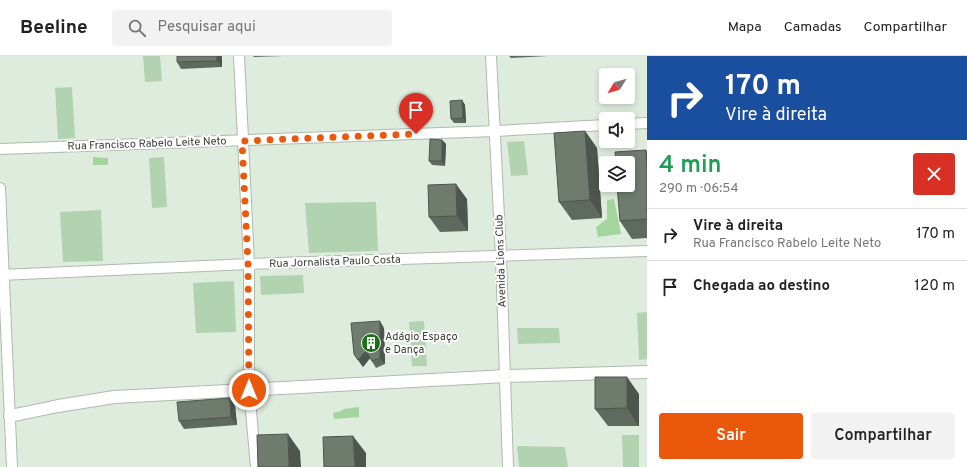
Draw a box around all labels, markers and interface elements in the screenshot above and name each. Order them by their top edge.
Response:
search box [112,10,392,46]
text: Beeline [20,16,88,40]
icon: search [126,17,148,39]
text: Pesquisar aqui [158,18,256,37]
text: Mapa [728,19,762,36]
text: Camadas [784,19,842,36]
text: Compartilhar [864,19,947,36]
north arrow [599,68,635,104]
map controls [599,68,635,192]
text: 170 m [725,69,801,105]
icon: right [659,72,711,124]
pin [399,93,433,134]
icon: arrive [405,99,427,121]
text: Vire à direita [725,104,827,127]
button: sound [599,112,635,148]
street label: Rua Francisco Rabelo Leite Neto [67,134,227,154]
text: 4 min [659,151,721,181]
button: close [913,153,955,195]
button: layers [599,156,635,192]
text: 290 m · 06:54 [659,181,739,197]
street label: Avenida Lions Club [492,214,510,308]
text: Vire à direita [693,217,783,236]
icon: right [659,224,681,246]
text: 170 m [916,225,955,244]
text: Rua Francisco Rabelo Leite Neto [693,236,881,252]
street label: Rua Jornalista Paulo Costa [269,253,401,271]
icon: arrive [659,276,681,298]
text: Chegada ao destino [693,277,830,296]
text: 120 m [914,277,955,296]
place label: Adágio Espaço e Dança [385,330,458,357]
building icon: Adágio Espaço e Dança [360,332,382,354]
position arrow [228,369,270,411]
button: Sair [659,413,803,459]
button: Compartilhar [811,413,955,459]

